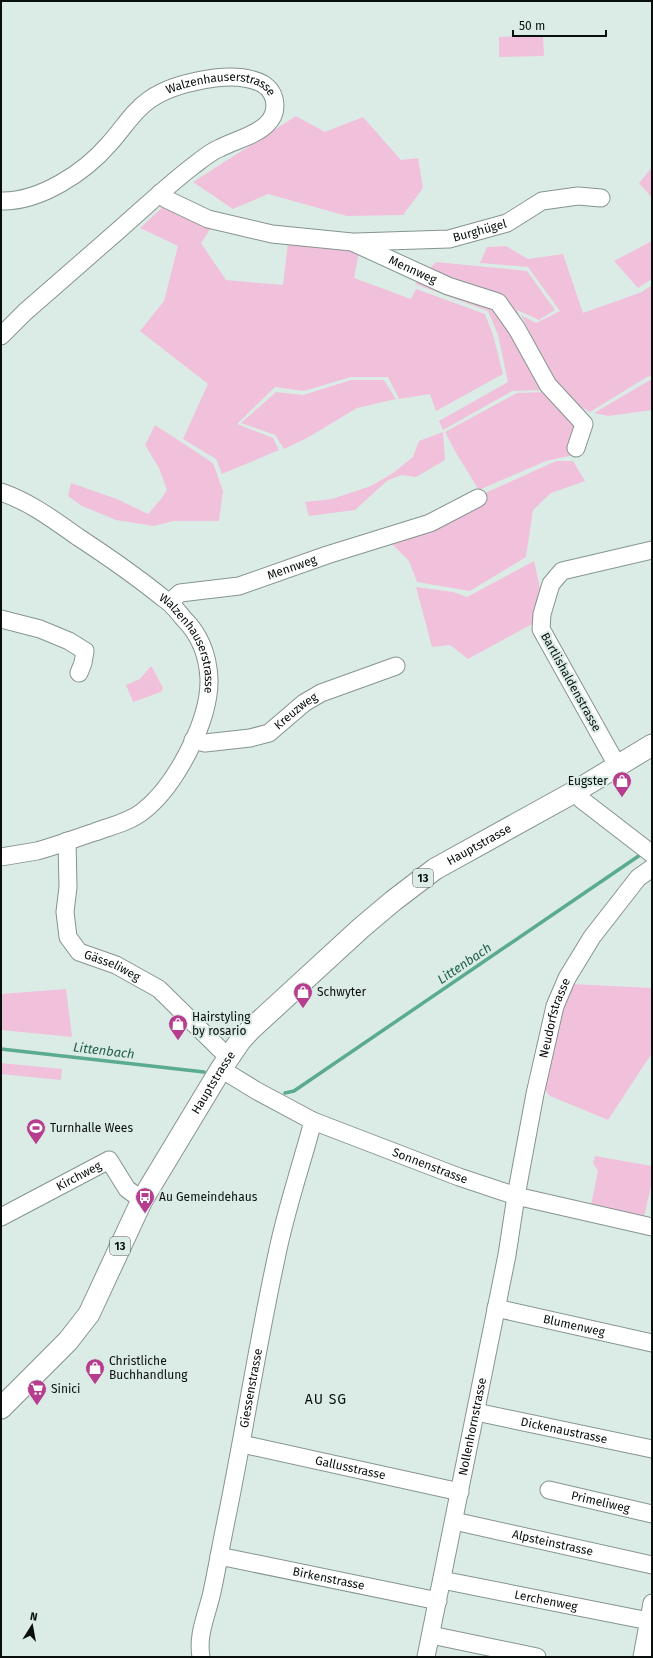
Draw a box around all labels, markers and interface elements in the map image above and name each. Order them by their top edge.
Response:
scale bar [513,12,606,38]
text: 50 m [519,19,545,33]
text: Walzenhauserstrasse [164,70,279,98]
street label: Walzenhauserstrasse [161,87,275,107]
street label: Burghügel [451,216,509,245]
street label: Mennweg [387,253,440,287]
street label: Mennweg [265,552,319,582]
street label: Walzenhauserstrasse [157,590,216,694]
street label: Bartlishaldenstrasse [538,630,604,734]
street label: Kreuzweg [271,689,321,733]
shop icon: Eugster [611,770,633,798]
place label: Eugster [568,774,608,788]
street label: Hauptstrasse [444,821,514,868]
road number: 13 [413,869,433,887]
water label: Littenbach [434,940,494,987]
street label: Gässeliweg [82,947,143,985]
street label: Neudorfstrasse [536,976,573,1059]
shop icon: Schwyter [292,981,314,1009]
place label: Schwyter [317,985,367,999]
place label: Hairstyling by rosario [192,1010,251,1038]
shop icon: Hairstyling by rosario [167,1013,189,1041]
water label: Littenbach [72,1039,136,1062]
street label: Hauptstrasse [188,1048,238,1117]
sports icon: Turnhalle Wees [25,1117,47,1145]
place label: Turnhalle Wees [50,1121,133,1135]
street label: Sonnenstrasse [390,1145,469,1186]
street label: Kirchweg [54,1158,104,1194]
bus stop icon: Au Gemeindehaus [134,1186,156,1214]
place label: Au Gemeindehaus [159,1190,258,1204]
road number: 13 [110,1237,130,1255]
street label: Blumenweg [542,1312,607,1339]
street label: Giessenstrasse [237,1347,265,1429]
place label: Christliche Buchhandlung [109,1354,188,1382]
shop icon: Christliche Buchhandlung [84,1357,106,1385]
street label: Nollenhornstrasse [456,1376,489,1477]
supermarket icon: Sinici [26,1378,48,1406]
place label: Sinici [51,1382,80,1396]
district label: AU SG [305,1391,347,1408]
street label: Dickenaustrasse [519,1415,609,1446]
street label: Gallusstrasse [314,1453,387,1482]
street label: Primeliweg [570,1488,632,1516]
street label: Alpsteinstrasse [511,1527,594,1559]
street label: Birkenstrasse [291,1564,366,1593]
street label: Lerchenweg [513,1587,580,1614]
north arrow [12,1606,52,1646]
text: N [29,1610,39,1624]

